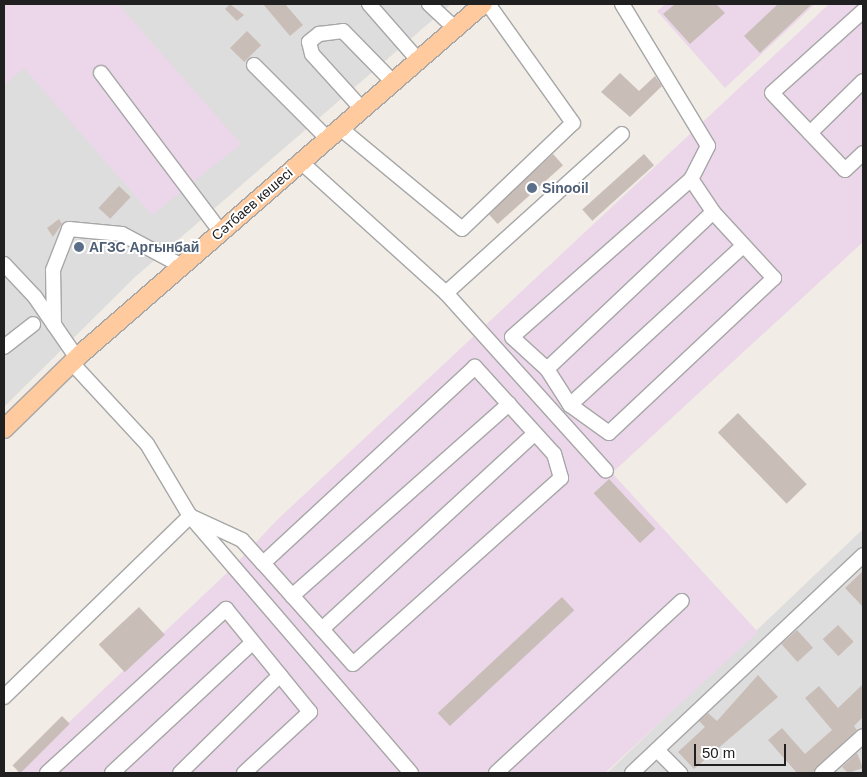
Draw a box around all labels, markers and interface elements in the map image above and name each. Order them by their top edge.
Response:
street label: Сәтбаев көшесі [208,164,296,244]
place label: Sinooil [542,180,589,196]
marker: Sinooil [526,182,538,194]
place label: АГЗС Аргынбай [89,239,199,255]
marker: АГЗС Аргынбай [73,241,85,253]
scale bar [697,734,790,766]
text: 50 m [702,744,735,761]

